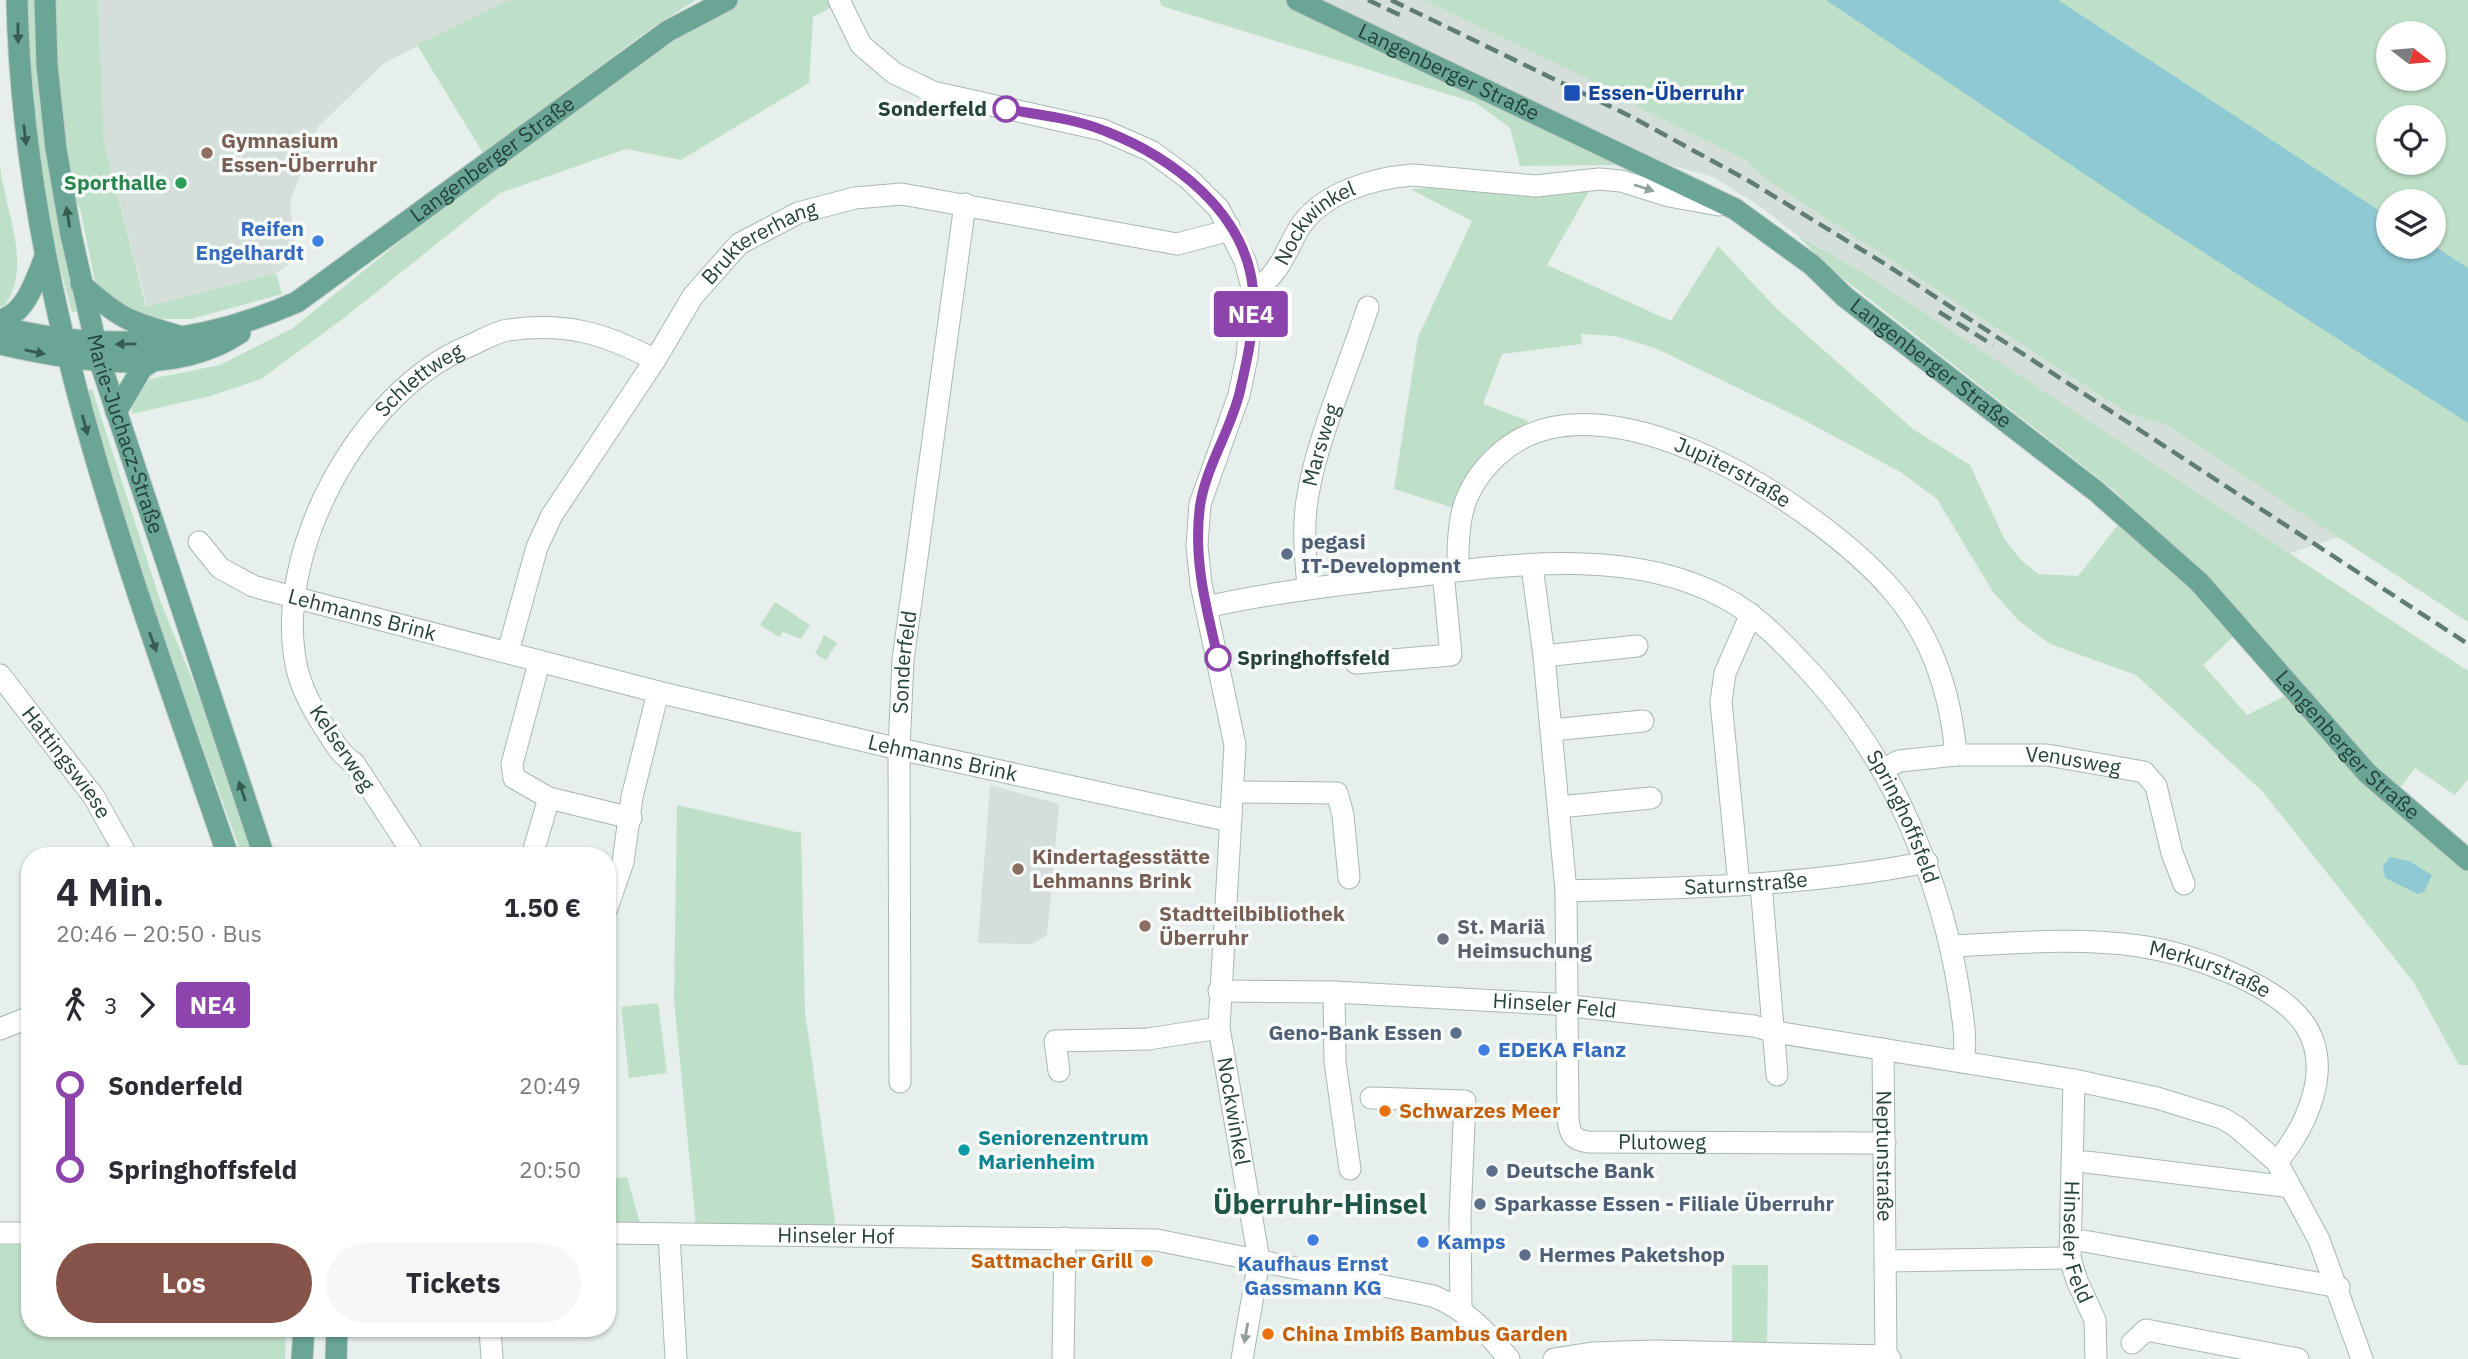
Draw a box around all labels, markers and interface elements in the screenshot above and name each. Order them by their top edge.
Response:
street label: Langenberger Straße [1354,16,1544,127]
north arrow [2376,21,2446,91]
map controls [2376,21,2446,259]
one-way arrow [12,23,24,45]
place label: Essen-Überruhr [1588,78,1745,106]
marker: Essen-Überruhr [1562,83,1582,103]
street label: Langenberger Straße [404,89,580,228]
place label: Sonderfeld [878,94,987,122]
marker: Sonderfeld [993,96,1019,122]
button: locate [2376,105,2446,175]
one-way arrow [19,124,30,146]
place label: Gymnasium Essen-Überruhr [221,126,378,178]
marker: Gymnasium Essen-Überruhr [199,145,215,161]
place label: Sporthalle [64,168,167,196]
street label: Nockwinkel [1267,173,1359,270]
marker: Sporthalle [173,175,189,191]
one-way arrow [1634,183,1655,194]
button: layers [2376,189,2446,259]
street label: Bruktererhang [694,194,820,290]
one-way arrow [62,206,73,228]
place label: Reifen Engelhardt [195,214,304,266]
marker: Reifen Engelhardt [310,233,326,249]
line badge: NE4 [1211,291,1291,337]
street label: Langenberger Straße [1845,291,2018,434]
text: NE4 [1228,298,1274,330]
street label: Marie-Juchacz-Straße [81,331,171,537]
street label: Schlettweg [368,336,467,422]
one-way arrow [115,338,137,350]
one-way arrow [24,346,46,357]
street label: Marsweg [1295,400,1346,489]
one-way arrow [81,415,91,436]
street label: Jupiterstraße [1671,429,1797,514]
place label: pegasi IT-Development [1301,527,1461,579]
marker: pegasi IT-Development [1279,546,1295,562]
street label: Lehmanns Brink [285,581,440,647]
street label: Sonderfeld [886,609,923,714]
one-way arrow [148,632,159,653]
place label: Springhoffsfeld [1237,643,1390,671]
marker: Springhoffsfeld [1205,645,1231,671]
street label: Langenberger Straße [2270,664,2426,825]
street label: Kelserweg [304,699,382,796]
street label: Hattingswiese [16,700,118,823]
street label: Lehmanns Brink [865,727,1020,787]
street label: Venusweg [2026,740,2123,781]
street label: Springhoffsfeld [1861,744,1946,887]
one-way arrow [236,781,247,802]
place label: Kindertagesstätte Lehmanns Brink [1032,842,1210,894]
marker: Kindertagesstätte Lehmanns Brink [1010,861,1026,877]
street label: Saturnstraße [1683,865,1809,901]
text: 4 Min. [56,867,164,916]
text: 1.50 € [504,890,581,924]
place label: Stadtteilbibliothek Überruhr [1159,899,1346,951]
place label: St. Mariä Heimsuchung [1457,912,1592,964]
text: 20:46 – 20:50 · Bus [56,918,262,948]
marker: Stadtteilbibliothek Überruhr [1137,918,1153,934]
marker: St. Mariä Heimsuchung [1435,931,1451,947]
street label: Merkurstraße [2147,933,2277,1004]
icon: walk [56,986,94,1024]
icon: forward [128,986,166,1024]
street label: Hinseler Feld [1492,986,1618,1024]
text: NE4 [190,989,236,1021]
text: 3 [104,990,118,1020]
place label: Geno-Bank Essen [1268,1018,1442,1046]
marker: Geno-Bank Essen [1448,1025,1464,1041]
place label: EDEKA Flanz [1498,1035,1626,1063]
marker: EDEKA Flanz [1476,1042,1492,1058]
street label: Nockwinkel [1211,1055,1258,1168]
text: Sonderfeld [108,1068,243,1102]
text: 20:49 [519,1070,581,1100]
street label: Neptunstraße [1870,1090,1900,1222]
place label: Schwarzes Meer [1399,1096,1561,1124]
marker: Schwarzes Meer [1377,1103,1393,1119]
place label: Seniorenzentrum Marienheim [978,1123,1149,1175]
street label: Plutoweg [1618,1127,1706,1155]
marker: Seniorenzentrum Marienheim [956,1142,972,1158]
text: Springhoffsfeld [108,1152,297,1186]
text: 20:50 [519,1154,581,1184]
place label: Deutsche Bank [1506,1156,1655,1184]
marker: Deutsche Bank [1484,1163,1500,1179]
street label: Hinseler Feld [2057,1180,2100,1307]
district label: Überruhr-Hinsel [1213,1185,1427,1222]
place label: Sparkasse Essen - Filiale Überruhr [1494,1189,1834,1217]
marker: Sparkasse Essen - Filiale Überruhr [1472,1196,1488,1212]
street label: Hinseler Hof [777,1220,895,1250]
place label: Kamps [1437,1227,1505,1255]
marker: Kaufhaus Ernst Gassmann KG [1305,1232,1321,1248]
marker: Kamps [1415,1234,1431,1250]
place label: Hermes Paketshop [1539,1240,1725,1268]
button: Los [56,1243,312,1323]
button: Tickets [326,1243,581,1323]
place label: Sattmacher Grill [971,1246,1133,1274]
marker: Hermes Paketshop [1517,1247,1533,1263]
place label: Kaufhaus Ernst Gassmann KG [1237,1249,1389,1301]
marker: Sattmacher Grill [1139,1253,1155,1269]
place label: China Imbiß Bambus Garden [1282,1319,1568,1347]
one-way arrow [1240,1323,1251,1345]
marker: China Imbiß Bambus Garden [1260,1326,1276,1342]

